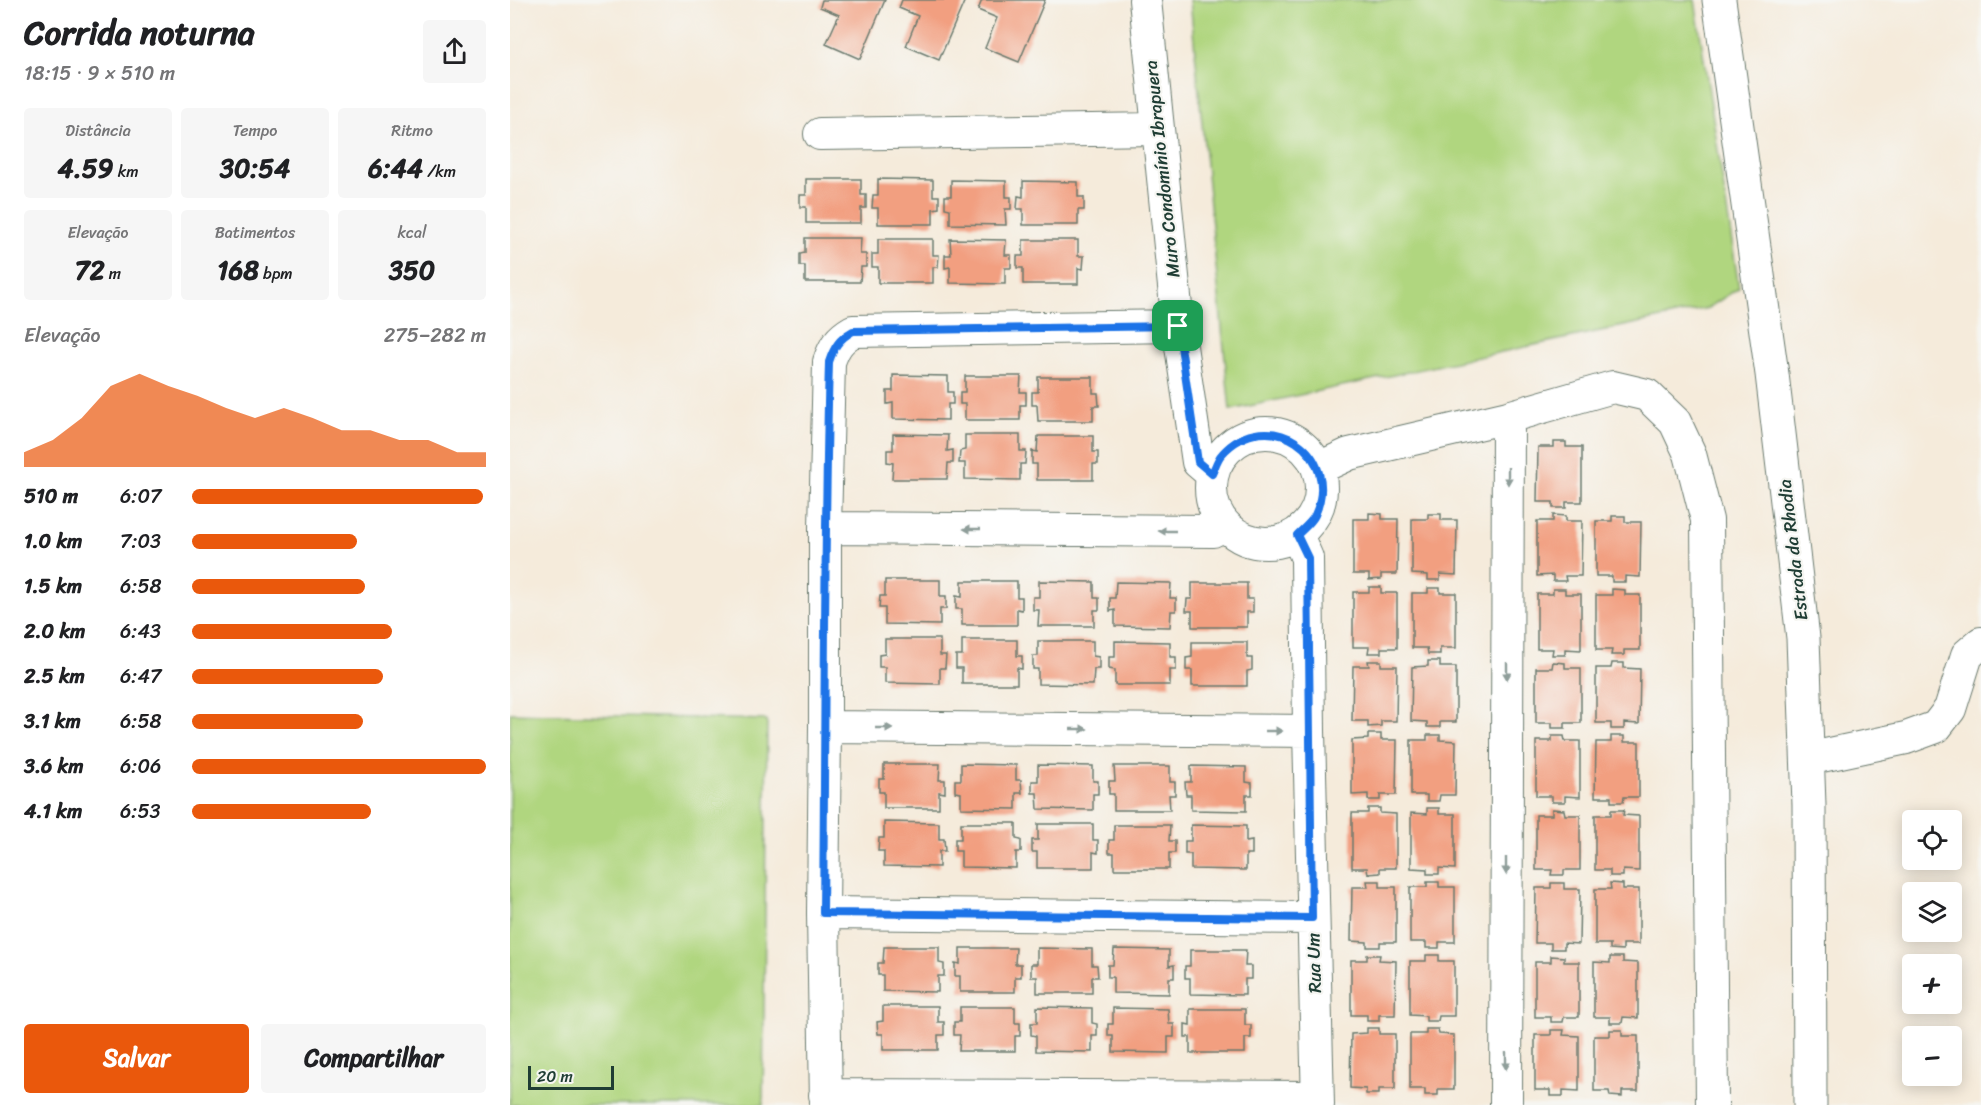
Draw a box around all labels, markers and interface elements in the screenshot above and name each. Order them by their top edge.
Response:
text: Corrida noturna [24,4,255,62]
button: share [423,20,486,83]
text: 18:15 · 9 × 510 m [24,56,175,91]
street label: Muro Condomínio Ibrapuera [1135,59,1189,279]
text: Distância [65,116,131,145]
text: Tempo [233,116,277,145]
text: Ritmo [391,116,433,145]
text: 4.59 [58,145,114,191]
text: 30:54 [220,145,290,191]
text: 6:44 [368,145,423,191]
text: km [114,157,138,186]
text: /km [423,157,456,186]
text: Elevação [67,218,129,247]
text: Batimentos [215,218,295,247]
text: kcal [397,218,427,247]
text: 72 [75,247,105,293]
text: 168 [217,247,259,293]
text: 350 [389,247,435,293]
text: m [105,259,121,288]
text: bpm [259,259,293,288]
pin [1152,300,1203,351]
icon: arrive [1161,309,1194,342]
text: Elevação [24,318,100,353]
text: 275–282 m [384,318,486,353]
one-way arrow [1503,466,1513,485]
street label: Estrada da Rhodia [1768,478,1818,622]
text: 510 m [24,479,78,514]
text: 6:07 [120,479,161,514]
text: 1.0 km [24,524,82,559]
text: 7:03 [120,524,161,559]
one-way arrow [963,524,982,534]
one-way arrow [1158,526,1177,536]
text: 1.5 km [24,569,82,604]
text: 6:58 [120,569,162,604]
text: 2.0 km [24,614,85,649]
text: 6:43 [120,614,161,649]
text: 2.5 km [24,659,85,694]
text: 6:47 [120,659,161,694]
one-way arrow [1502,661,1512,680]
text: 3.1 km [24,704,81,739]
text: 6:58 [120,704,162,739]
one-way arrow [874,723,893,733]
one-way arrow [1069,724,1088,734]
one-way arrow [1264,726,1283,736]
text: 3.6 km [24,749,84,784]
text: 6:06 [120,749,161,784]
text: 4.1 km [24,794,82,829]
text: 6:53 [120,794,161,829]
map controls [1902,810,1962,1086]
button: locate [1902,810,1962,870]
one-way arrow [1501,856,1511,875]
button: layers [1902,882,1962,942]
street label: Rua Um [1297,932,1331,994]
button: + [1902,954,1962,1014]
button: Salvar [24,1024,249,1093]
button: Compartilhar [261,1024,486,1093]
button: − [1902,1026,1962,1086]
one-way arrow [1501,1051,1511,1070]
text: 20 m [537,1062,573,1091]
scale bar [528,1063,614,1090]

